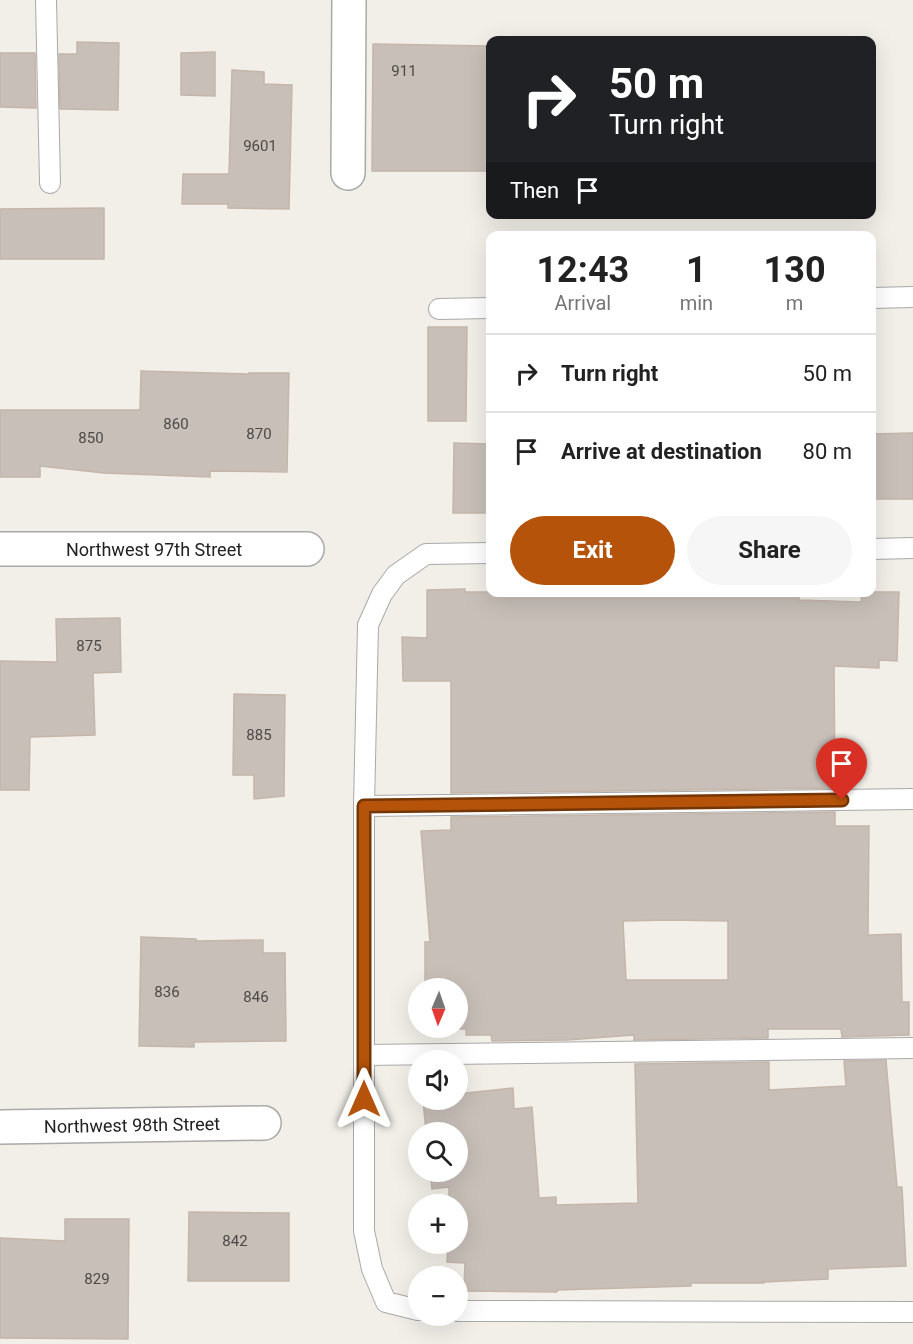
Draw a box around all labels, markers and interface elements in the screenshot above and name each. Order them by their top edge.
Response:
text: 50 m [609,59,704,108]
icon: right [510,60,588,138]
house number: 911 [391,62,417,80]
text: Turn right [609,109,724,141]
house number: 9601 [243,137,277,155]
icon: arrive [571,174,604,207]
text: Then [510,178,559,203]
text: 12:43 [536,249,629,291]
text: 1 [686,249,707,291]
text: 130 [764,249,826,291]
text: Arrival [554,291,611,315]
text: min [680,291,713,315]
text: m [786,291,803,315]
icon: right [510,357,543,390]
text: Turn right [561,361,658,386]
text: 50 m [803,361,852,386]
house number: 860 [163,415,189,433]
house number: 870 [246,425,272,443]
house number: 850 [78,429,104,447]
icon: arrive [510,435,543,468]
text: Arrive at destination [561,439,762,464]
text: 80 m [803,439,852,464]
button: Exit [510,516,675,585]
button: Share [687,516,852,585]
street label: Northwest 97th Street [66,539,242,560]
house number: 875 [76,637,102,655]
house number: 885 [246,726,272,744]
pin [816,738,867,800]
icon: arrive [825,747,858,780]
north arrow [408,978,468,1038]
map controls [408,978,468,1326]
house number: 836 [154,983,180,1001]
house number: 846 [243,988,269,1006]
button: sound [408,1050,468,1110]
position arrow [332,1067,396,1131]
street label: Northwest 98th Street [44,1113,220,1137]
button: search [408,1122,468,1182]
button: + [408,1194,468,1254]
house number: 842 [222,1232,248,1250]
button: − [408,1266,468,1326]
house number: 829 [84,1270,110,1288]

